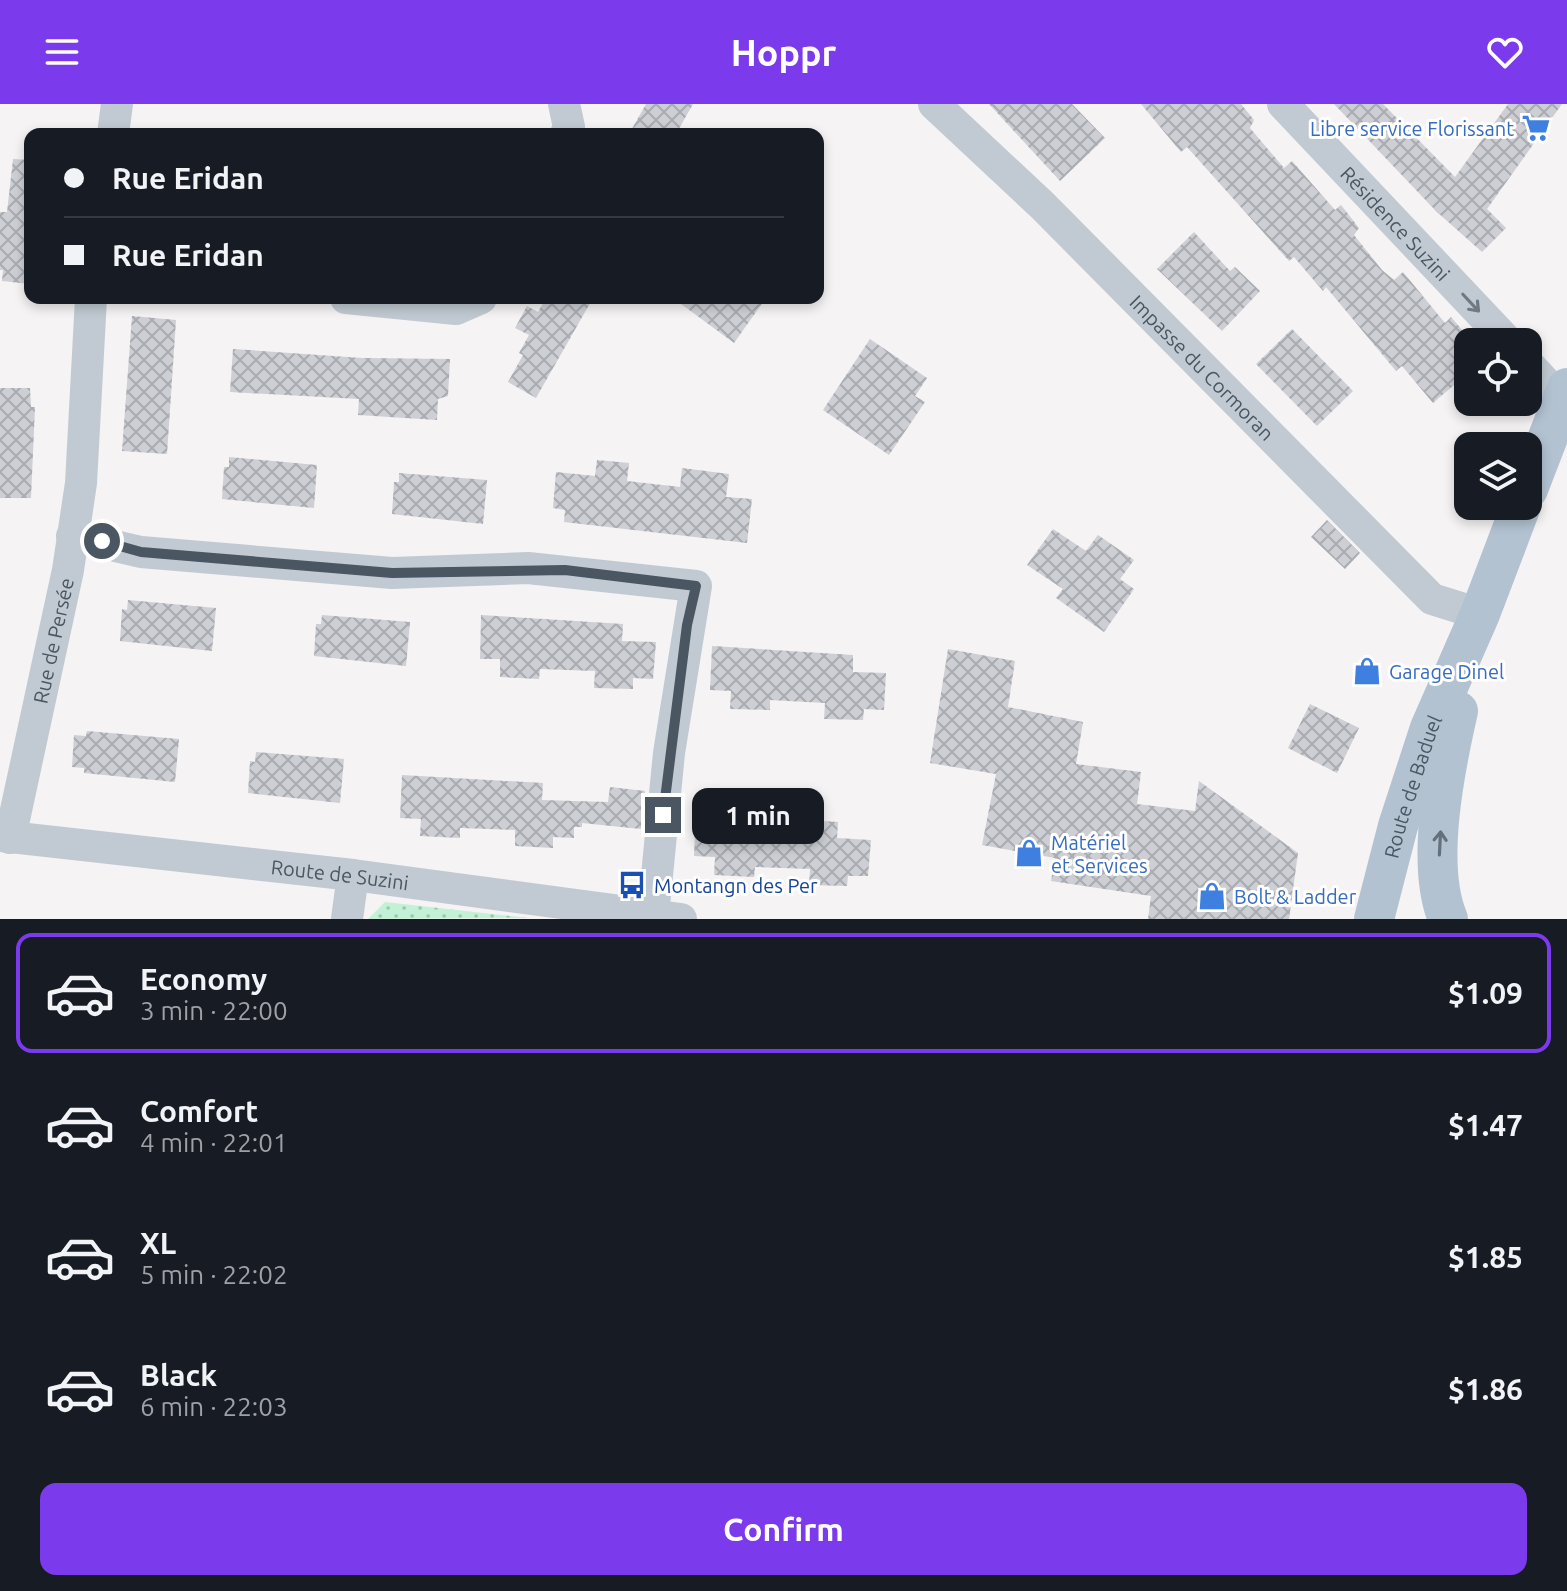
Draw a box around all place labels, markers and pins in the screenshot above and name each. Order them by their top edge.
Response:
supermarket icon: Libre service Florissant [1521,113,1551,143]
place label: Libre service Florissant [1310,117,1514,140]
shop icon: Garage Dinel [1352,656,1382,686]
place label: Garage Dinel [1389,660,1504,683]
place label: Matériel et Services [1051,831,1148,877]
shop icon: Matériel et Services [1014,838,1044,868]
bus stop icon: Montangn des Per [617,870,647,900]
place label: Montangn des Per [654,874,818,897]
shop icon: Bolt & Ladder [1197,881,1227,911]
place label: Bolt & Ladder [1234,885,1357,908]

